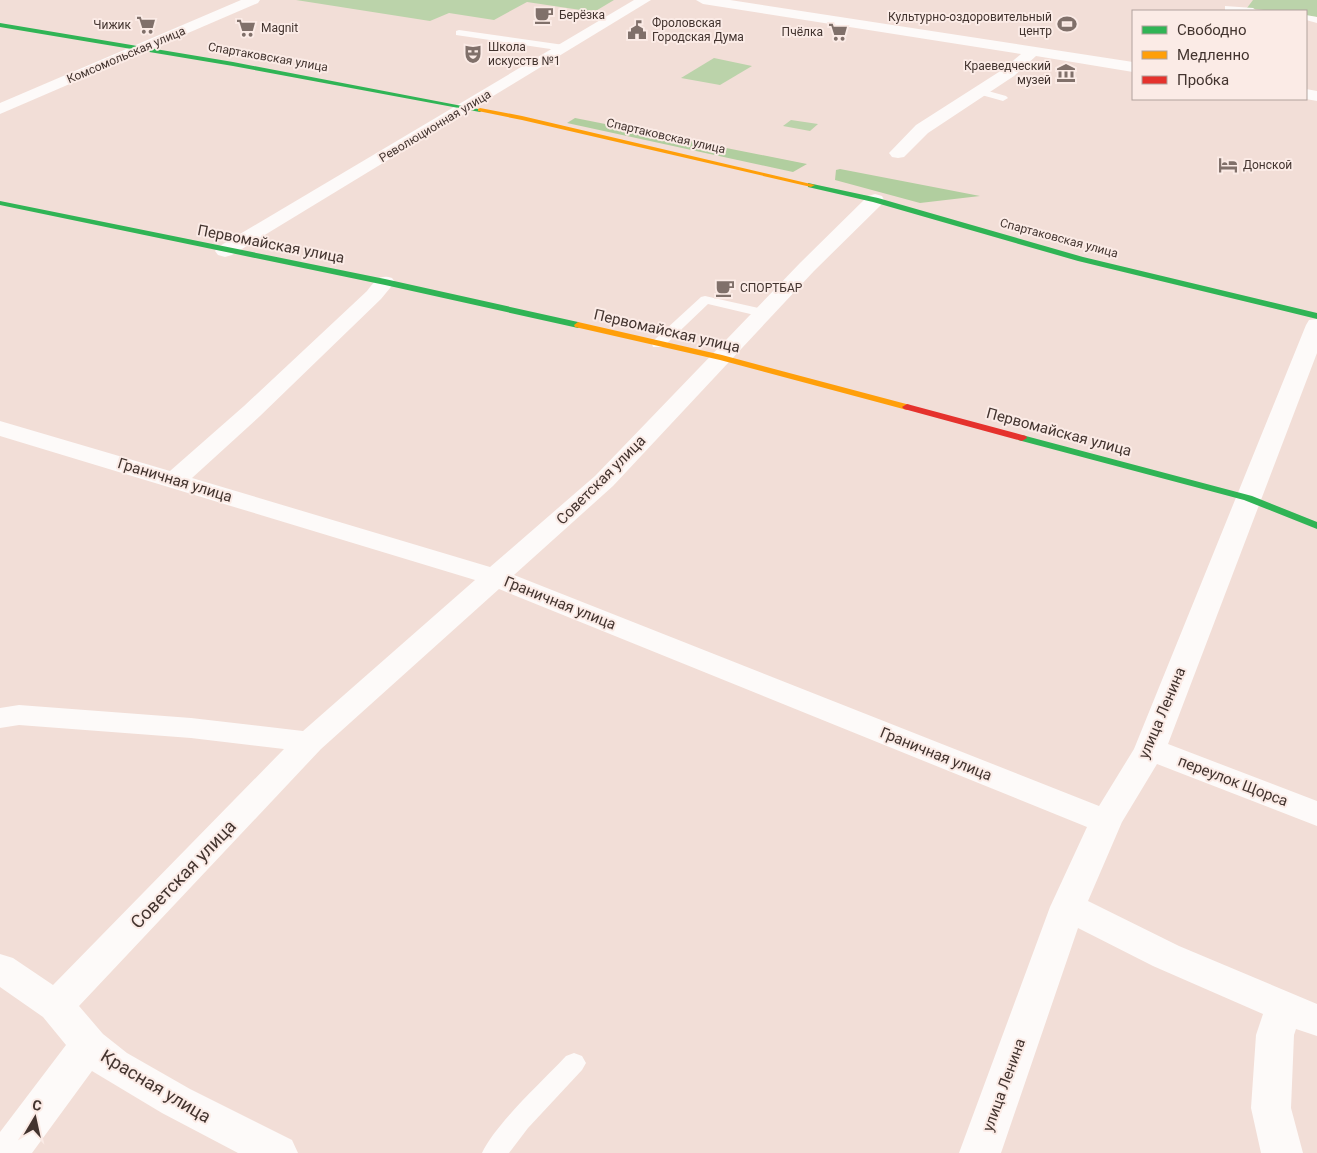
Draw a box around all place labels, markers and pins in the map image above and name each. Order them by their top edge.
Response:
cafe icon: Берёзка [533,4,555,26]
place label: Берёзка [559,8,605,22]
place label: Культурно-оздоровительный центр [888,10,1052,38]
sports icon: Культурно-оздоровительный центр [1056,13,1078,35]
supermarket icon: Чижик [135,14,157,36]
place label: Фроловская Городская Дума [652,16,744,44]
supermarket icon: Magnit [235,17,257,39]
place label: Чижик [93,18,132,32]
public building icon: Фроловская Городская Дума [626,19,648,41]
place label: Magnit [261,21,298,35]
supermarket icon: Пчёлка [827,21,849,43]
place label: Пчёлка [782,25,823,39]
place label: Школа искусств №1 [488,40,561,68]
theatre icon: Школа искусств №1 [462,43,484,65]
place label: Краеведческий музей [964,59,1051,87]
museum icon: Краеведческий музей [1055,62,1077,84]
hotel icon: Донской [1217,154,1239,176]
place label: Донской [1243,158,1292,172]
cafe icon: СПОРТБАР [714,277,736,299]
place label: СПОРТБАР [740,281,803,295]

